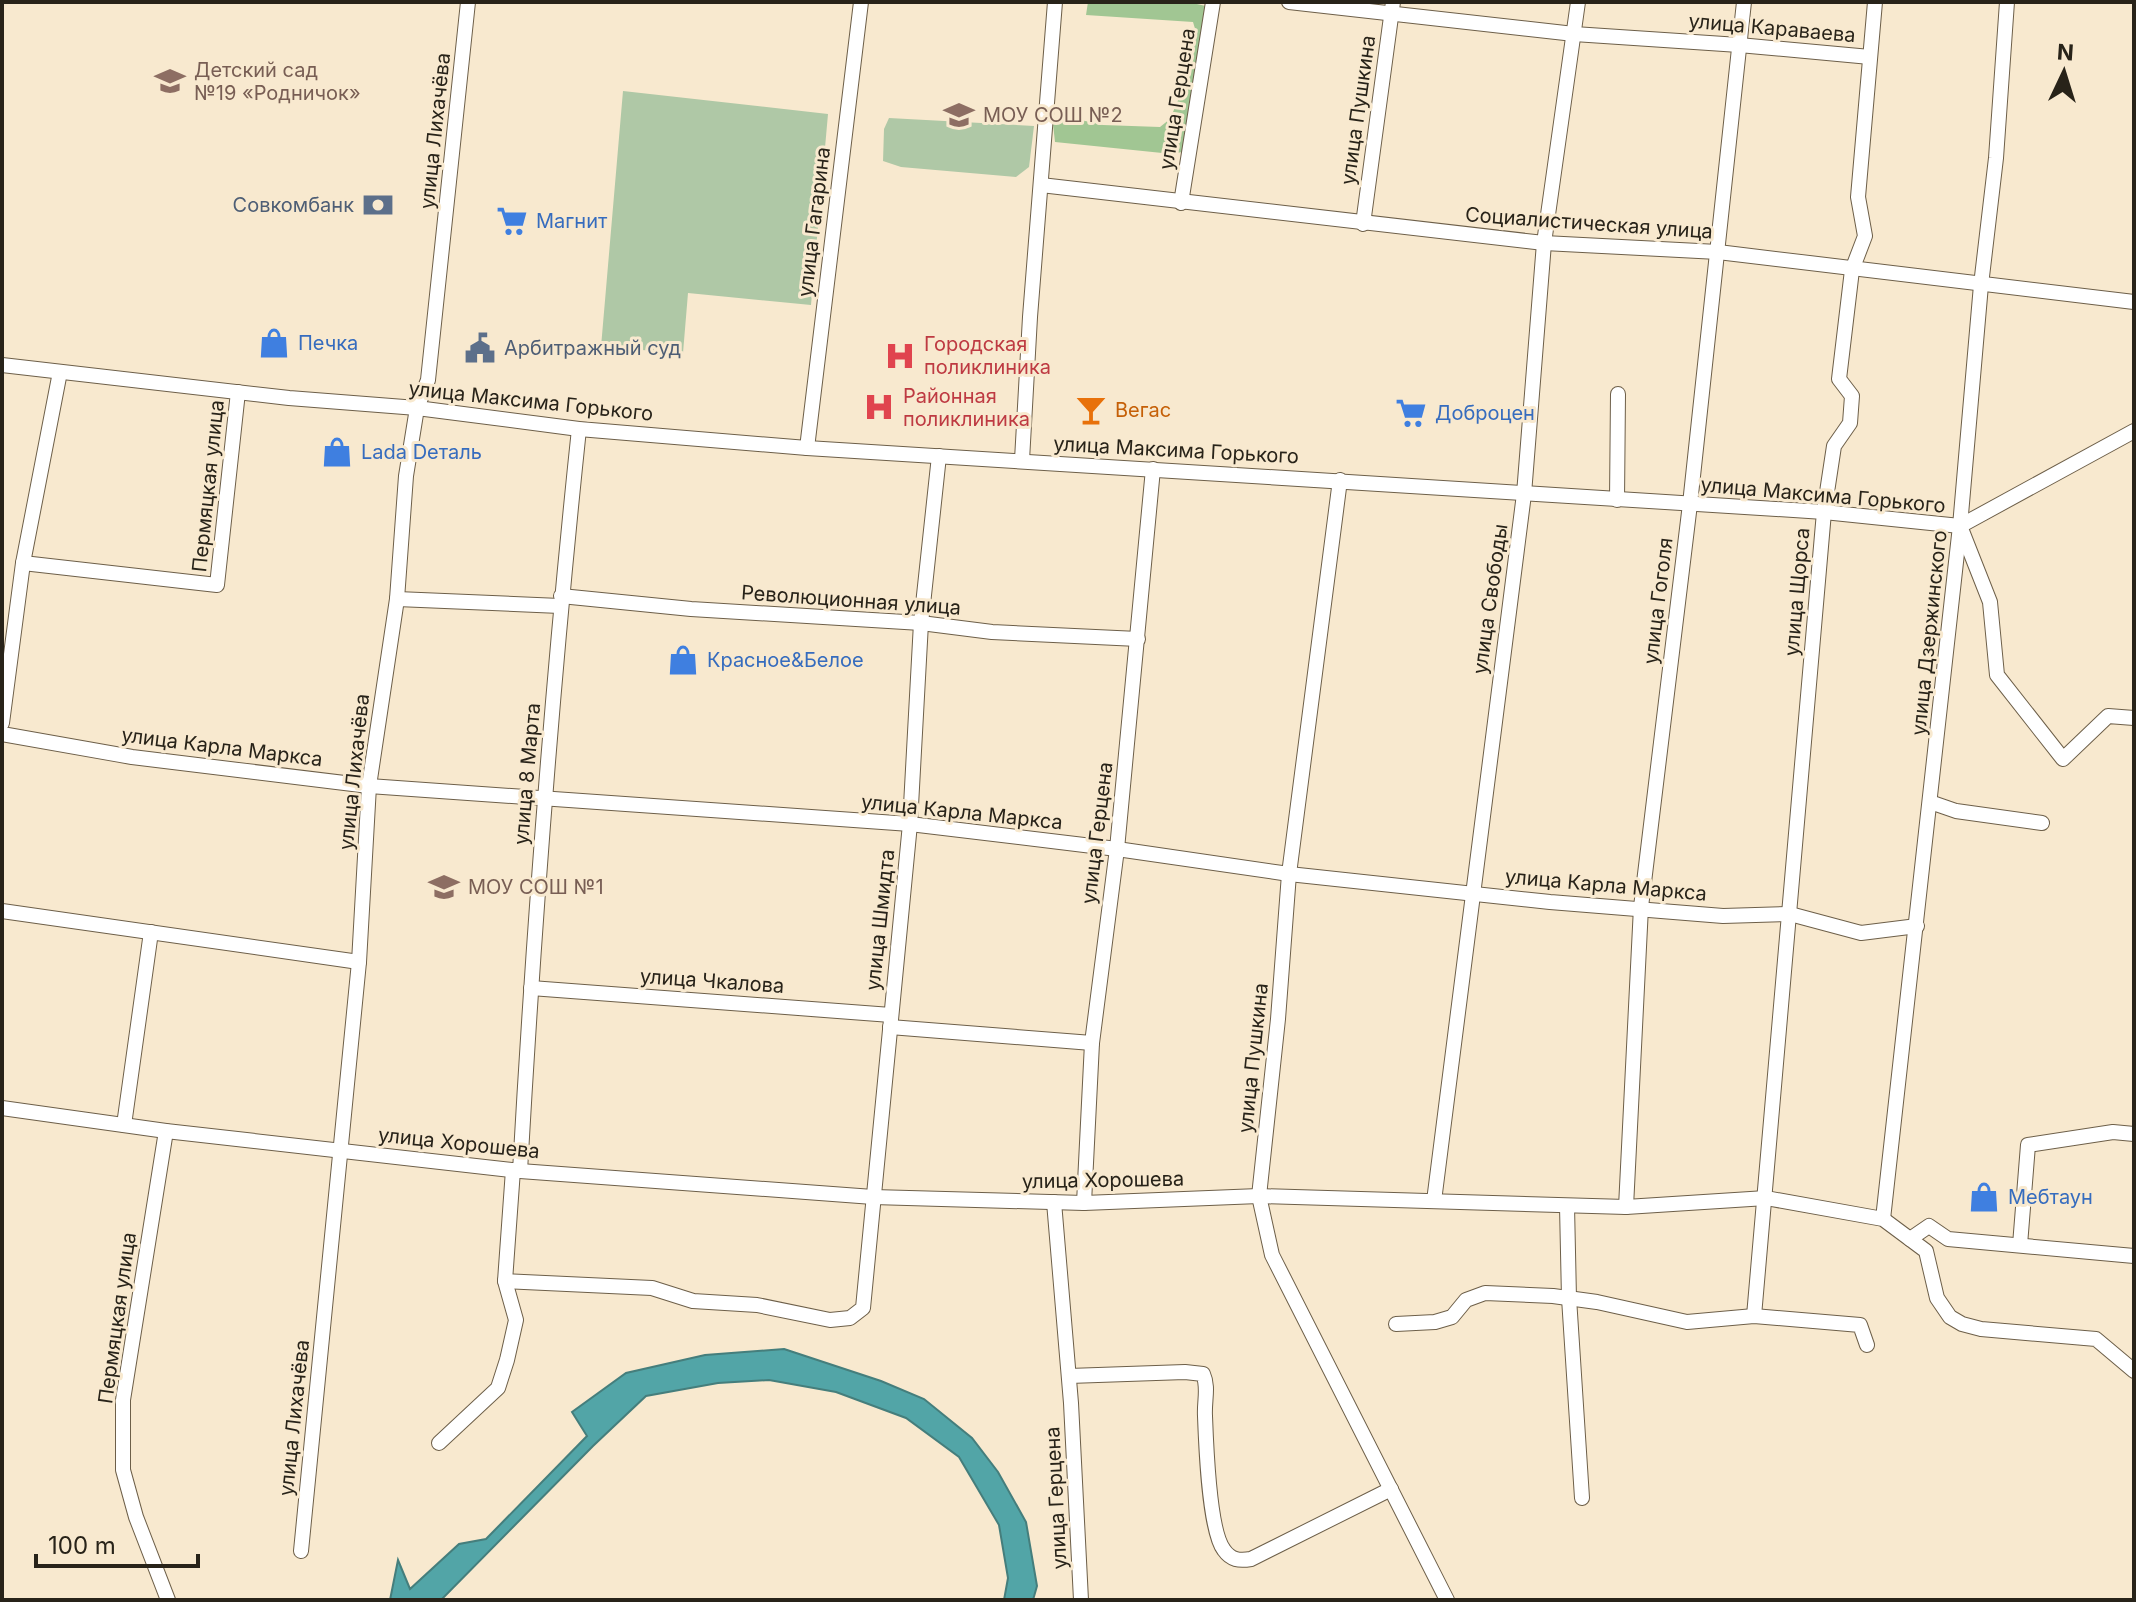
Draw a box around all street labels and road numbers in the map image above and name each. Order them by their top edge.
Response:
street label: улица Караваева [1688,9,1856,47]
street label: улица Герцена [1154,26,1200,172]
street label: улица Пушкина [1336,34,1380,186]
street label: улица Лихачёва [415,52,455,210]
street label: улица Гагарина [793,146,835,298]
street label: Социалистическая улица [1464,202,1714,244]
street label: улица Максима Горького [407,376,655,426]
street label: Пермяцкая улица [187,399,229,573]
street label: улица Максима Горького [1053,432,1299,468]
street label: улица Максима Горького [1700,472,1946,518]
street label: улица Свободы [1468,522,1512,676]
street label: улица Щорса [1779,527,1815,657]
street label: улица Дзержинского [1906,529,1952,737]
street label: улица Гоголя [1638,536,1678,666]
street label: Революционная улица [740,580,962,620]
street label: улица Лихачёва [334,693,374,851]
street label: улица 8 Марта [509,702,545,846]
street label: улица Карла Маркса [120,723,324,771]
street label: улица Герцена [1076,761,1118,905]
street label: улица Карла Маркса [860,789,1064,835]
street label: улица Шмидта [861,848,899,992]
street label: улица Карла Маркса [1504,864,1708,906]
street label: улица Чкалова [639,964,785,998]
street label: улица Пушкина [1233,982,1273,1134]
street label: улица Хорошева [377,1123,541,1163]
street label: улица Хорошева [1022,1167,1184,1193]
street label: Пермяцкая улица [93,1231,141,1405]
street label: улица Лихачёва [274,1339,314,1497]
street label: улица Герцена [1040,1426,1072,1570]

